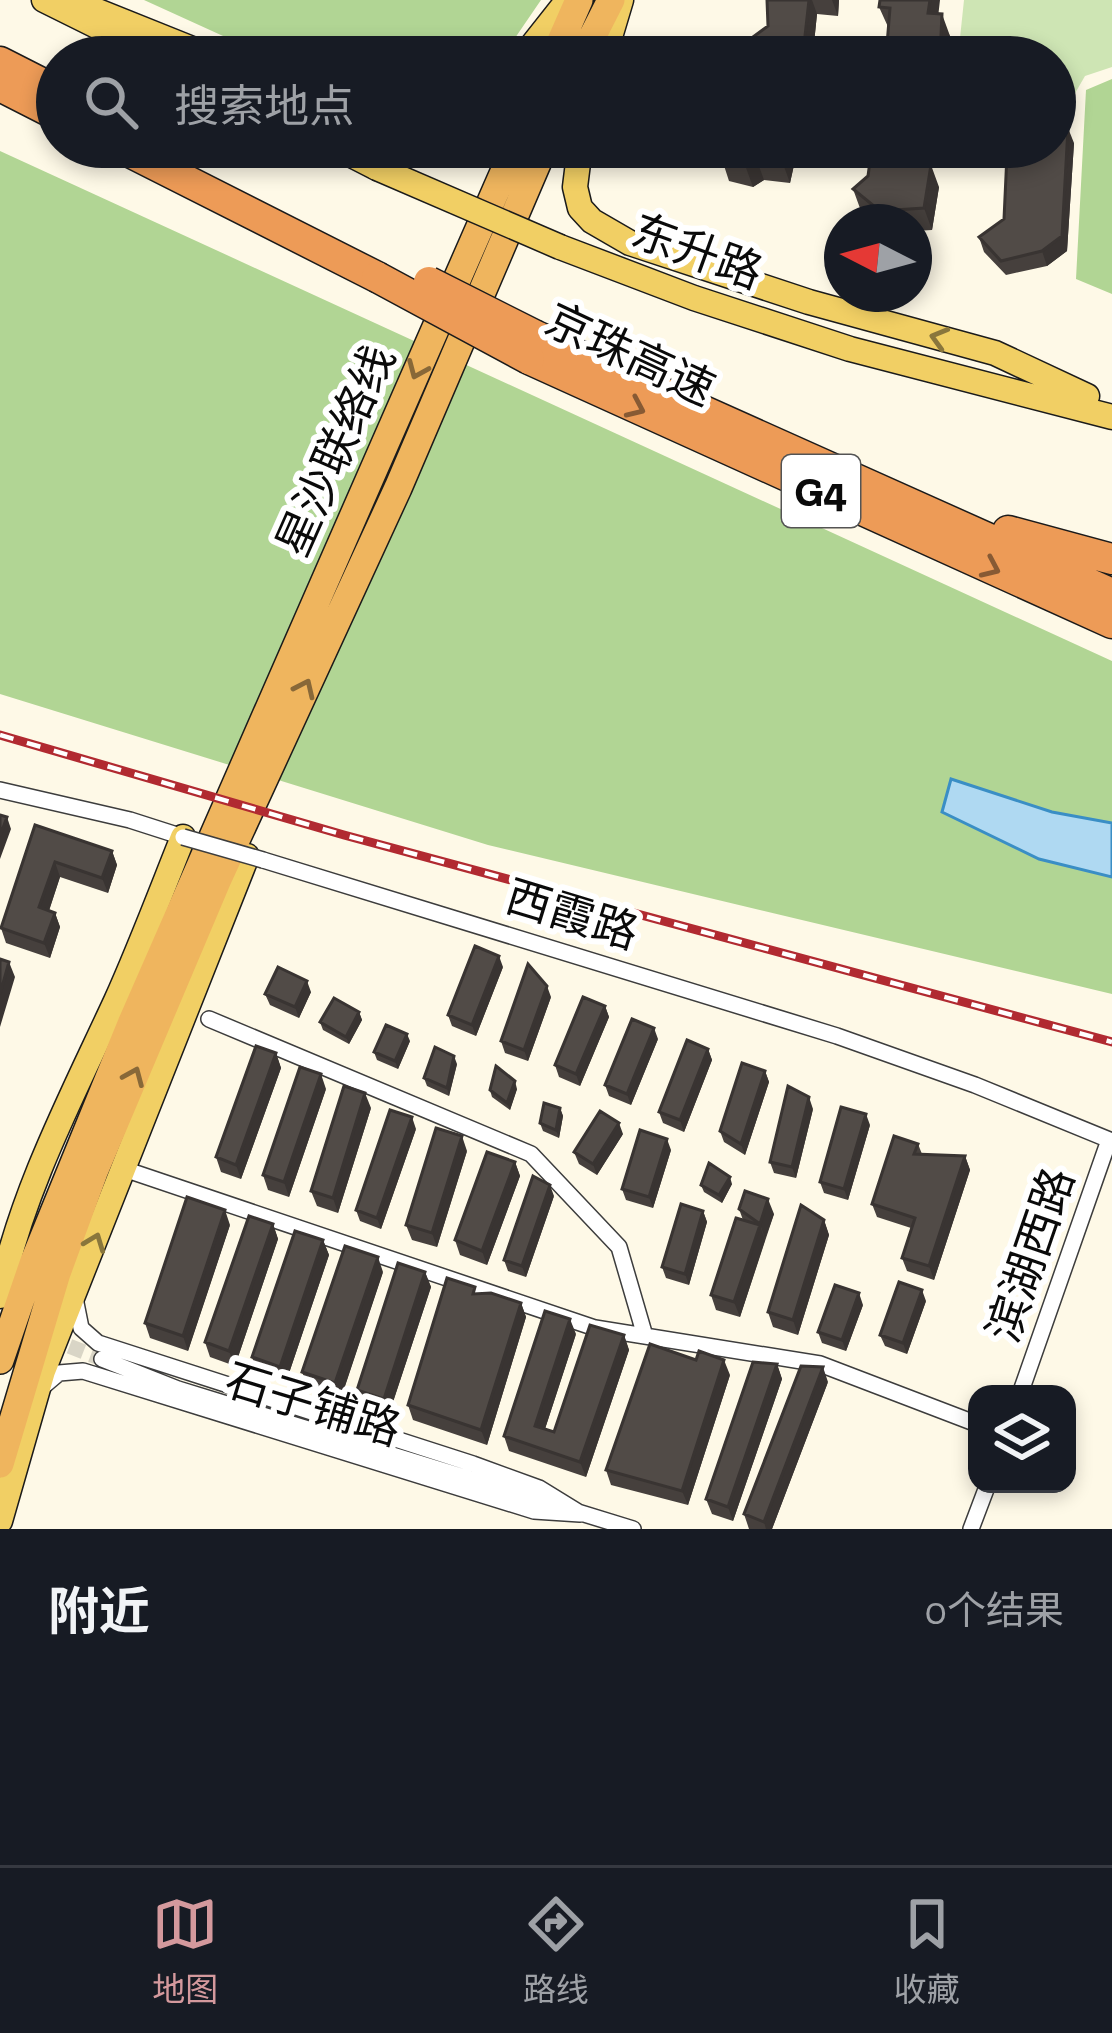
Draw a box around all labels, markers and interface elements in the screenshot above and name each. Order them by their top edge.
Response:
search box [36,36,1076,168]
icon: search [78,69,144,135]
text: 搜索地点 [174,80,354,134]
street label: 东升路 [624,204,770,300]
north arrow [824,204,932,312]
street label: 京珠高速 [537,292,723,418]
one-way arrow [930,327,951,352]
street label: 星沙联络线 [266,337,406,565]
one-way arrow [408,357,432,379]
one-way arrow [624,393,645,417]
road number: G4 [782,455,860,527]
one-way arrow [979,554,1000,577]
one-way arrow [291,679,314,700]
street label: 西霞路 [500,869,644,961]
one-way arrow [120,1067,144,1088]
street label: 滨湖西路 [976,1161,1086,1349]
one-way arrow [80,1233,105,1254]
street label: 石子铺路 [219,1353,407,1457]
map controls [968,1385,1076,1493]
button: layers [968,1385,1076,1493]
text: 附近 [48,1581,150,1642]
text: 0个结果 [925,1587,1064,1634]
tab: 地图 [152,1891,218,2011]
tab: 路线 [523,1891,589,2011]
tab: 收藏 [894,1891,960,2011]

